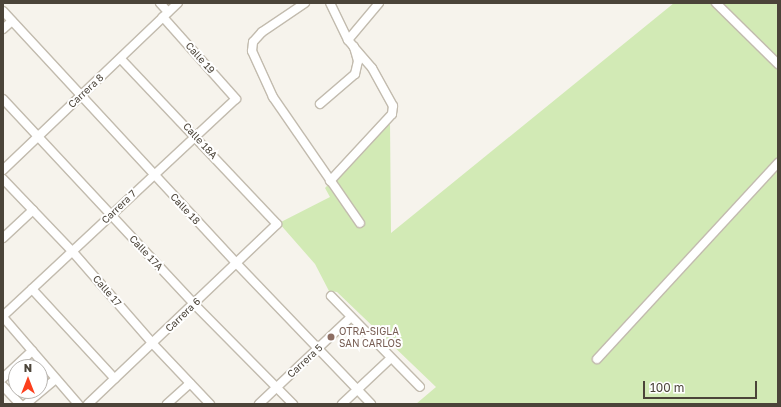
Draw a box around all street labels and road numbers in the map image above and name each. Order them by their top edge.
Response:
street label: Calle 19 [183,40,217,76]
street label: Carrera 8 [66,72,106,110]
street label: Calle 18A [180,121,220,161]
street label: Carrera 7 [99,188,139,226]
street label: Calle 18 [168,191,202,227]
street label: Calle 17A [127,233,165,273]
street label: Calle 17 [90,273,124,309]
street label: Carrera 6 [163,295,203,335]
street label: Carrera 5 [285,342,325,380]

